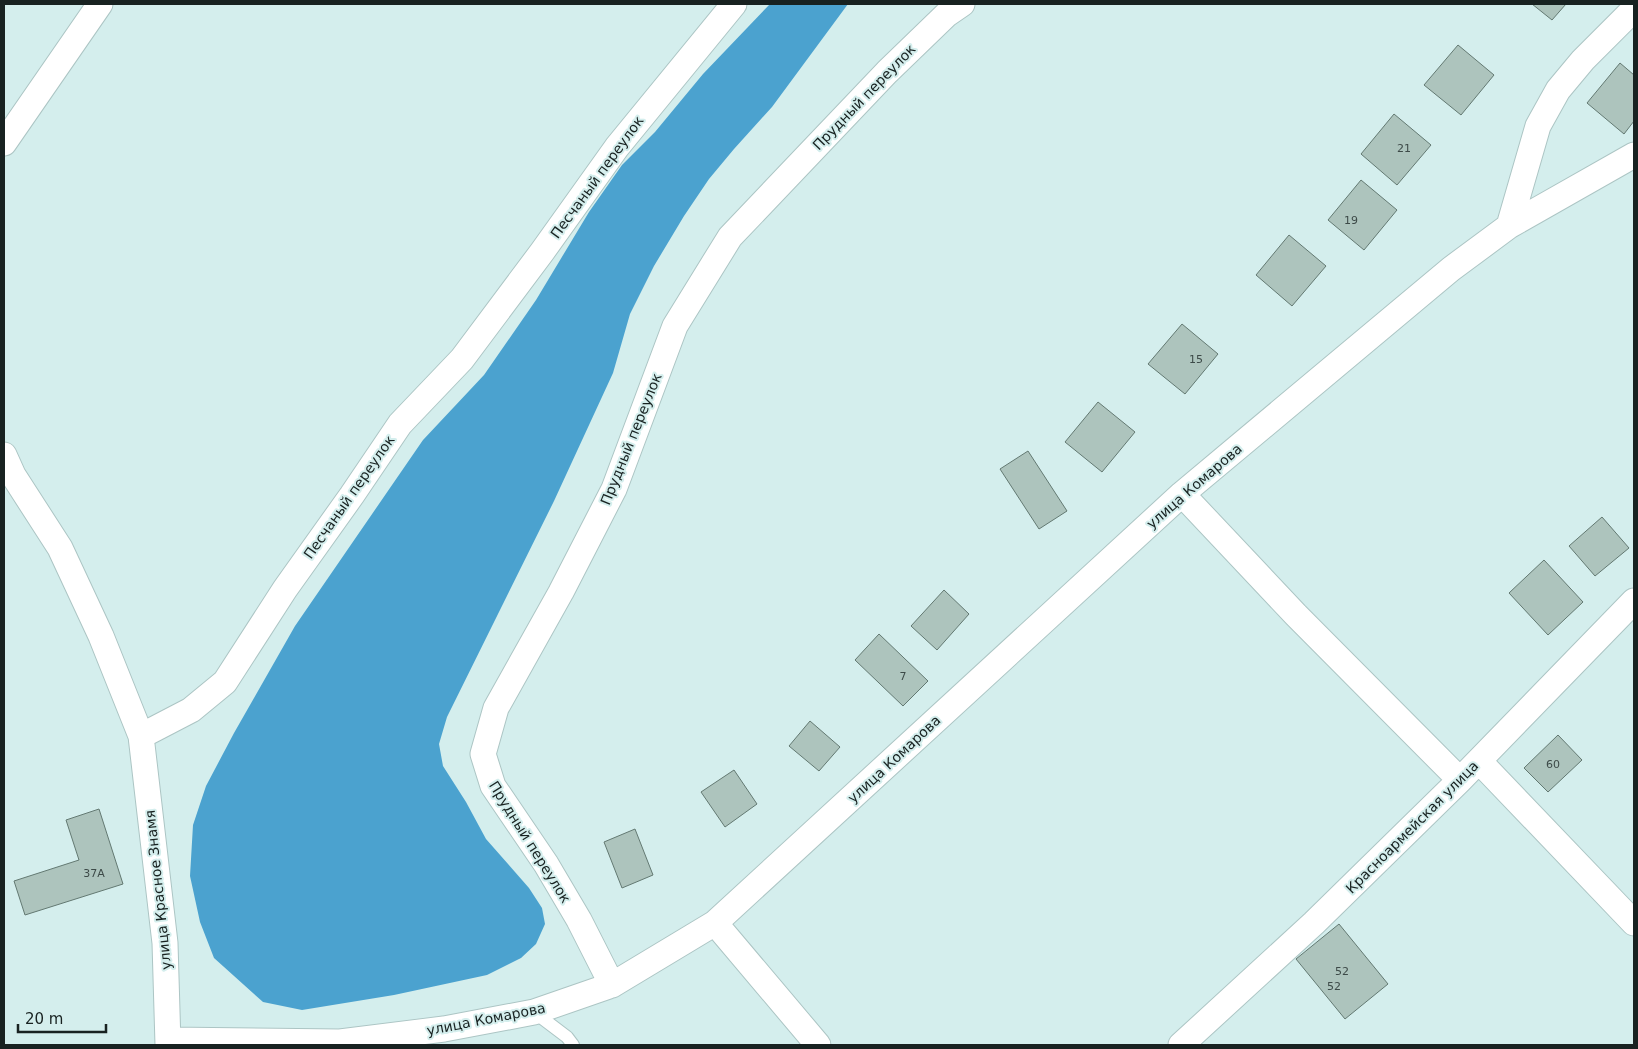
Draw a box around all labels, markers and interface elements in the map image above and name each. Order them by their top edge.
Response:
street label: Прудный переулок [809,41,919,153]
street label: Песчаный переулок [547,113,647,241]
house number: 21 [1397,142,1411,155]
house number: 19 [1344,214,1358,227]
house number: 15 [1189,353,1203,366]
street label: Прудный переулок [597,371,665,507]
street label: Песчаный переулок [300,432,398,562]
street label: улица Комарова [1143,440,1245,532]
house number: 7 [900,670,907,683]
street label: улица Комарова [844,712,944,806]
street label: Красноармейская улица [1342,757,1482,897]
house number: 60 [1546,758,1560,771]
street label: Прудный переулок [486,778,574,906]
street label: улица Красное Знамя [142,809,174,971]
house number: 37А [83,867,105,880]
house number: 52 [1335,965,1349,978]
house number: 52 [1327,980,1341,993]
street label: улица Комарова [425,1000,547,1038]
scale bar [18,1002,105,1034]
text: 20 m [25,1010,63,1028]

